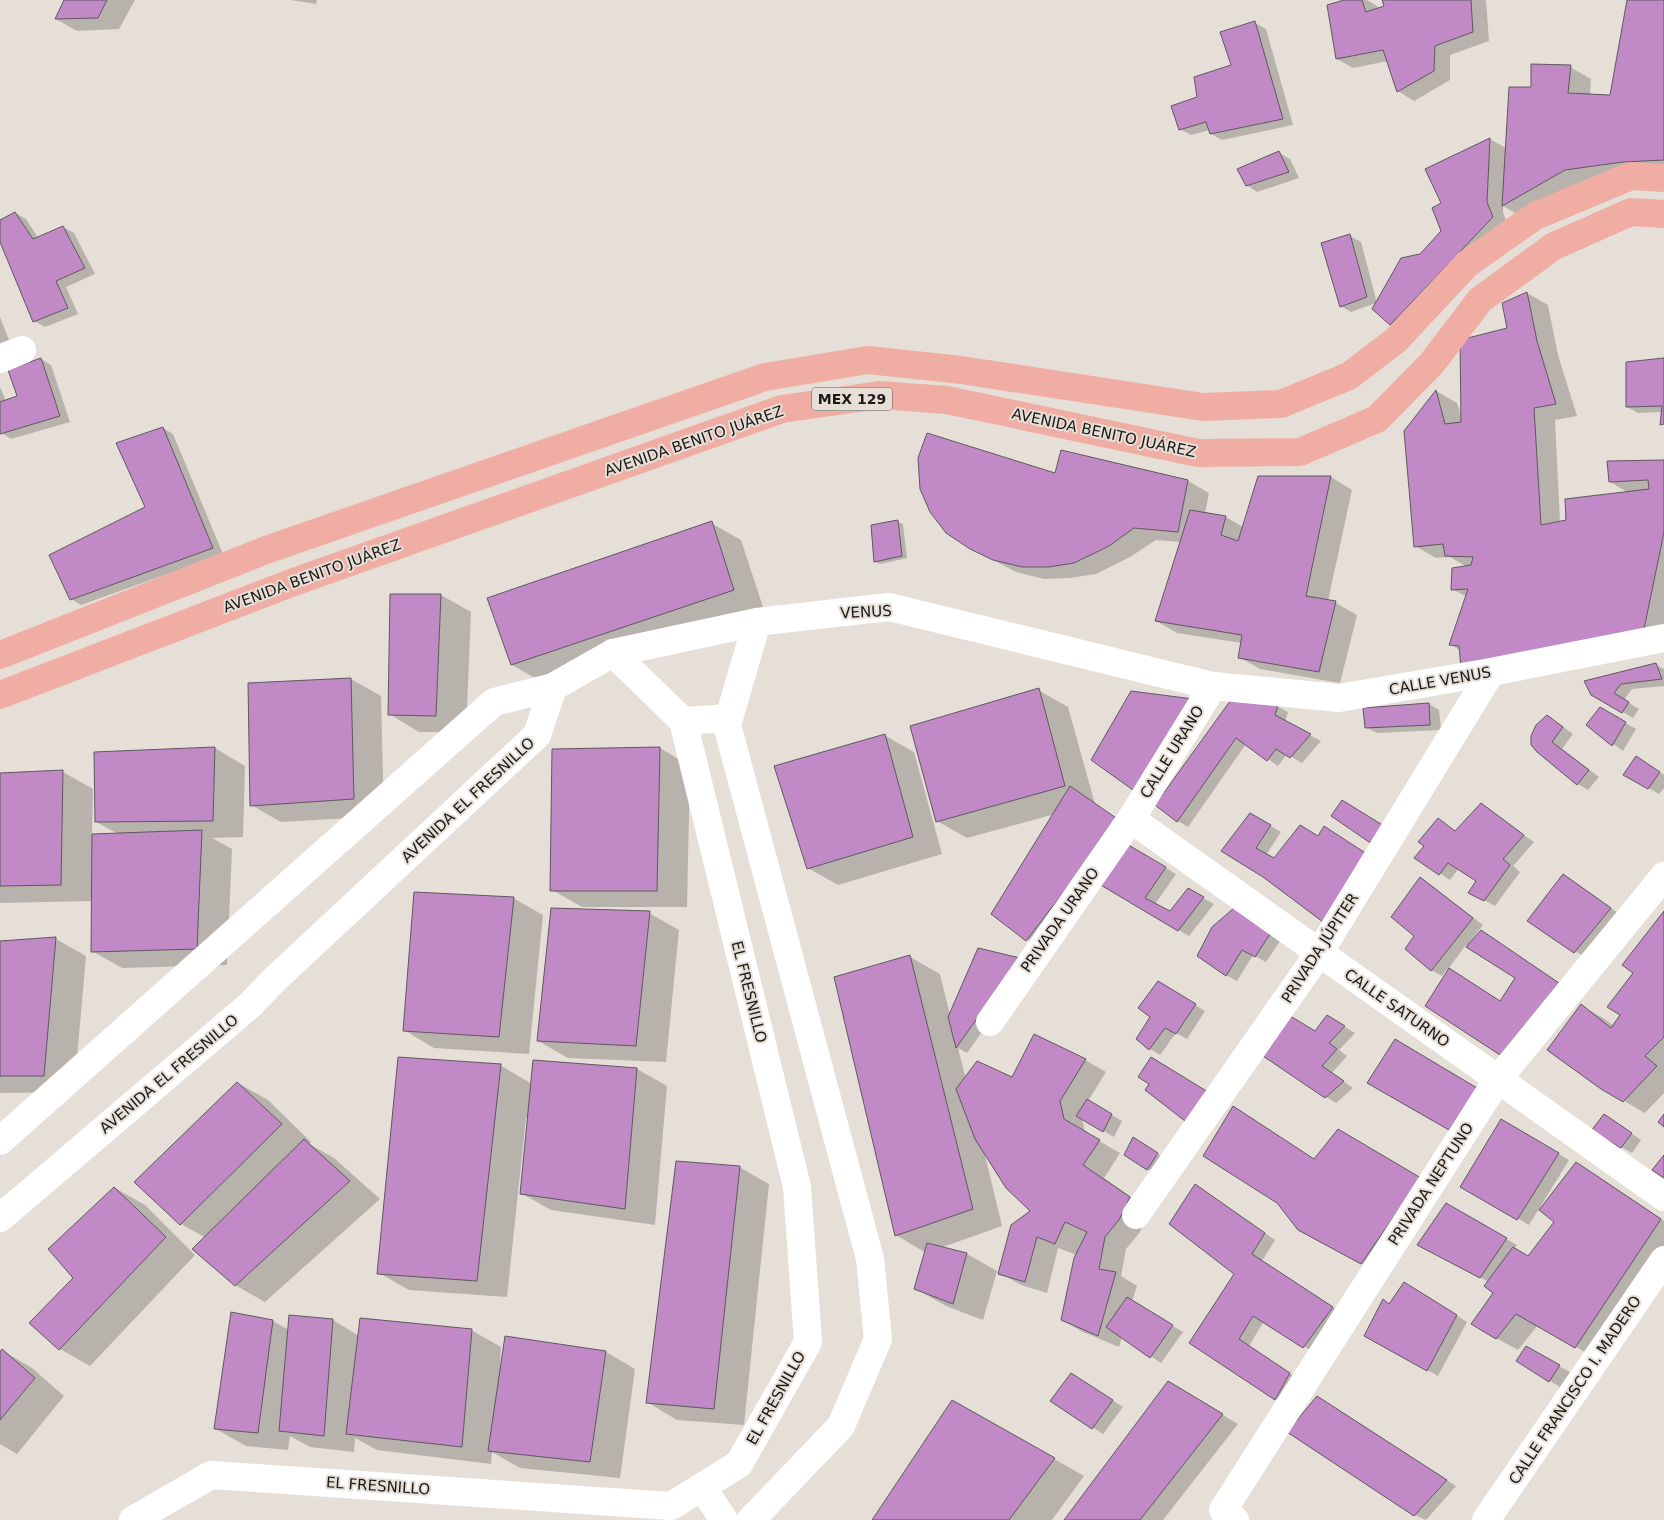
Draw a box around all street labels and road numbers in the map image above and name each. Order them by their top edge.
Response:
road number: MEX 129 [812,388,892,410]
street label: AVENIDA BENITO JUÁREZ [602,401,786,480]
street label: AVENIDA BENITO JUÁREZ [1010,404,1198,461]
street label: AVENIDA BENITO JUÁREZ [220,534,403,617]
street label: VENUS [840,602,892,622]
street label: CALLE VENUS [1388,663,1492,699]
street label: CALLE URANO [1136,702,1208,802]
street label: AVENIDA EL FRESNILLO [398,734,538,866]
street label: PRIVADA URANO [1017,864,1103,976]
street label: PRIVADA JÚPITER [1277,889,1362,1006]
street label: EL FRESNILLO [728,939,770,1045]
street label: CALLE SATURNO [1341,965,1453,1051]
street label: AVENIDA EL FRESNILLO [96,1011,242,1137]
street label: PRIVADA NEPTUNO [1385,1119,1477,1249]
street label: CALLE FRANCISCO I. MADERO [1505,1292,1645,1488]
street label: EL FRESNILLO [743,1348,809,1448]
street label: EL FRESNILLO [325,1473,431,1499]

